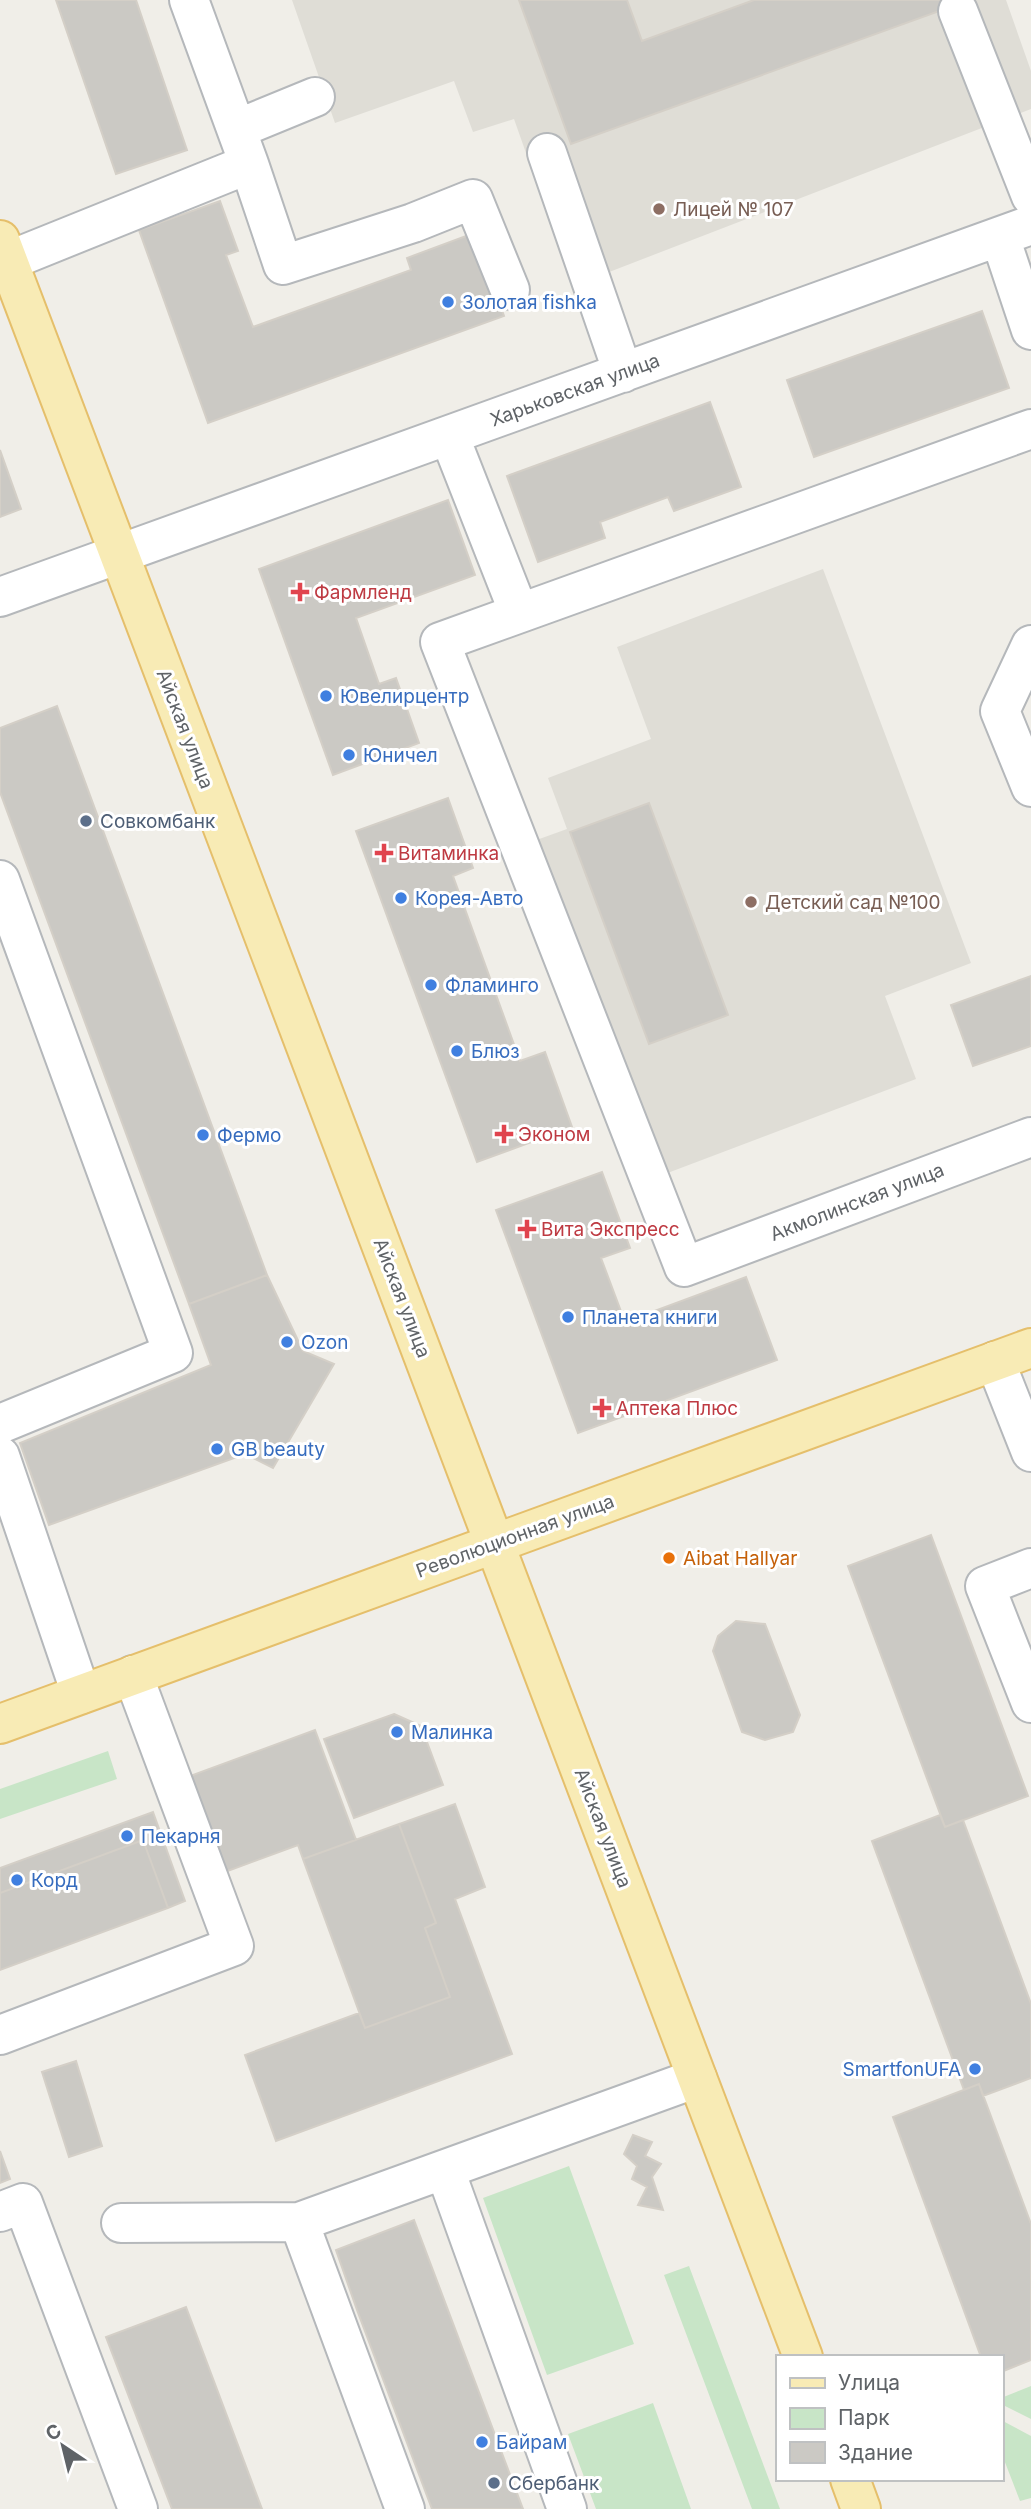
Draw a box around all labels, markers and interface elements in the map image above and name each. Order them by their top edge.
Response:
place label: Лицей № 107 [673,198,794,221]
marker: Лицей № 107 [651,201,667,217]
place label: Золотая fishka [462,291,597,314]
marker: Золотая fishka [440,294,456,310]
street label: Харьковская улица [487,349,663,431]
place label: Фармленд [314,581,412,604]
marker: Фармленд [292,584,308,600]
street label: Айская улица [152,666,218,792]
place label: Ювелирцентр [340,685,469,708]
marker: Ювелирцентр [318,688,334,704]
place label: Юничел [363,744,438,767]
marker: Юничел [341,747,357,763]
place label: Совкомбанк [100,810,216,833]
marker: Совкомбанк [78,813,94,829]
place label: Витаминка [398,842,499,865]
marker: Витаминка [376,845,392,861]
place label: Корея-Авто [415,887,524,910]
marker: Корея-Авто [393,890,409,906]
place label: Детский сад №100 [765,891,941,914]
marker: Детский сад №100 [743,894,759,910]
place label: Фламинго [445,974,539,997]
marker: Фламинго [423,977,439,993]
place label: Блюз [471,1040,520,1063]
marker: Блюз [449,1043,465,1059]
place label: Эконом [518,1123,590,1146]
place label: Фермо [217,1124,281,1147]
marker: Эконом [496,1126,512,1142]
marker: Фермо [195,1127,211,1143]
street label: Акмолинская улица [767,1158,947,1246]
place label: Вита Экспресс [541,1218,680,1241]
marker: Вита Экспресс [519,1221,535,1237]
street label: Айская улица [369,1235,435,1361]
place label: Планета книги [582,1306,717,1329]
marker: Планета книги [560,1309,576,1325]
place label: Ozon [301,1331,348,1354]
marker: Ozon [279,1334,295,1350]
place label: Аптека Плюс [616,1397,738,1420]
marker: Аптека Плюс [594,1400,610,1416]
place label: GB beauty [231,1438,325,1461]
marker: GB beauty [209,1441,225,1457]
street label: Революционная улица [413,1489,617,1583]
place label: Aibat Hallyar [683,1547,797,1570]
marker: Aibat Hallyar [661,1550,677,1566]
place label: Малинка [411,1721,493,1744]
marker: Малинка [389,1724,405,1740]
street label: Айская улица [570,1765,636,1891]
place label: Пекарня [141,1825,221,1848]
marker: Пекарня [119,1828,135,1844]
place label: Корд [31,1869,78,1892]
marker: Корд [9,1872,25,1888]
place label: SmartfonUFA [842,2058,961,2081]
marker: SmartfonUFA [967,2061,983,2077]
legend [776,2355,1003,2481]
text: Улица [838,2370,900,2395]
text: Парк [838,2405,890,2430]
north arrow [28,2411,98,2481]
text: С [41,2419,66,2446]
place label: Байрам [496,2431,567,2454]
marker: Байрам [474,2434,490,2450]
text: Здание [838,2440,913,2465]
place label: Сбербанк [508,2472,600,2495]
marker: Сбербанк [486,2475,502,2491]

